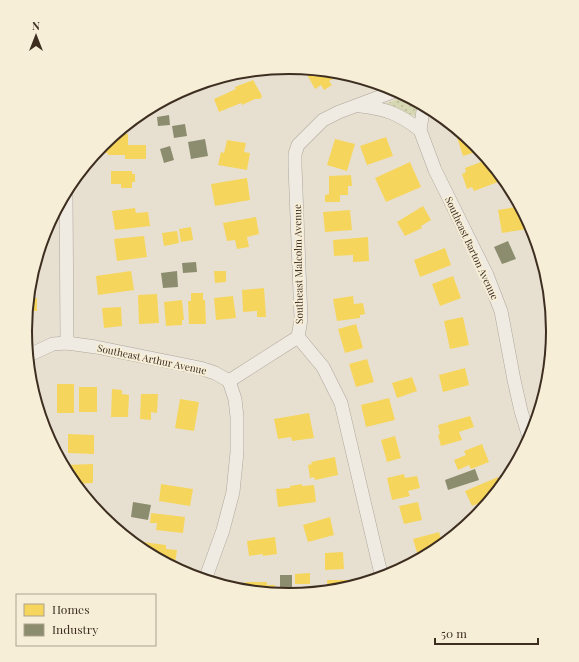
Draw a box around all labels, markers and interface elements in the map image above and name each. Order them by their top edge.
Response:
north arrow [16,16,56,56]
text: N [32,18,40,33]
street label: Southeast Barton Avenue [442,194,502,302]
street label: Southeast Malcolm Avenue [290,204,306,324]
street label: Southeast Arthur Avenue [96,341,208,377]
legend [16,594,156,646]
text: Homes [52,601,90,617]
scale bar [435,620,538,646]
text: Industry [52,621,98,637]
text: 50 m [441,625,467,641]

